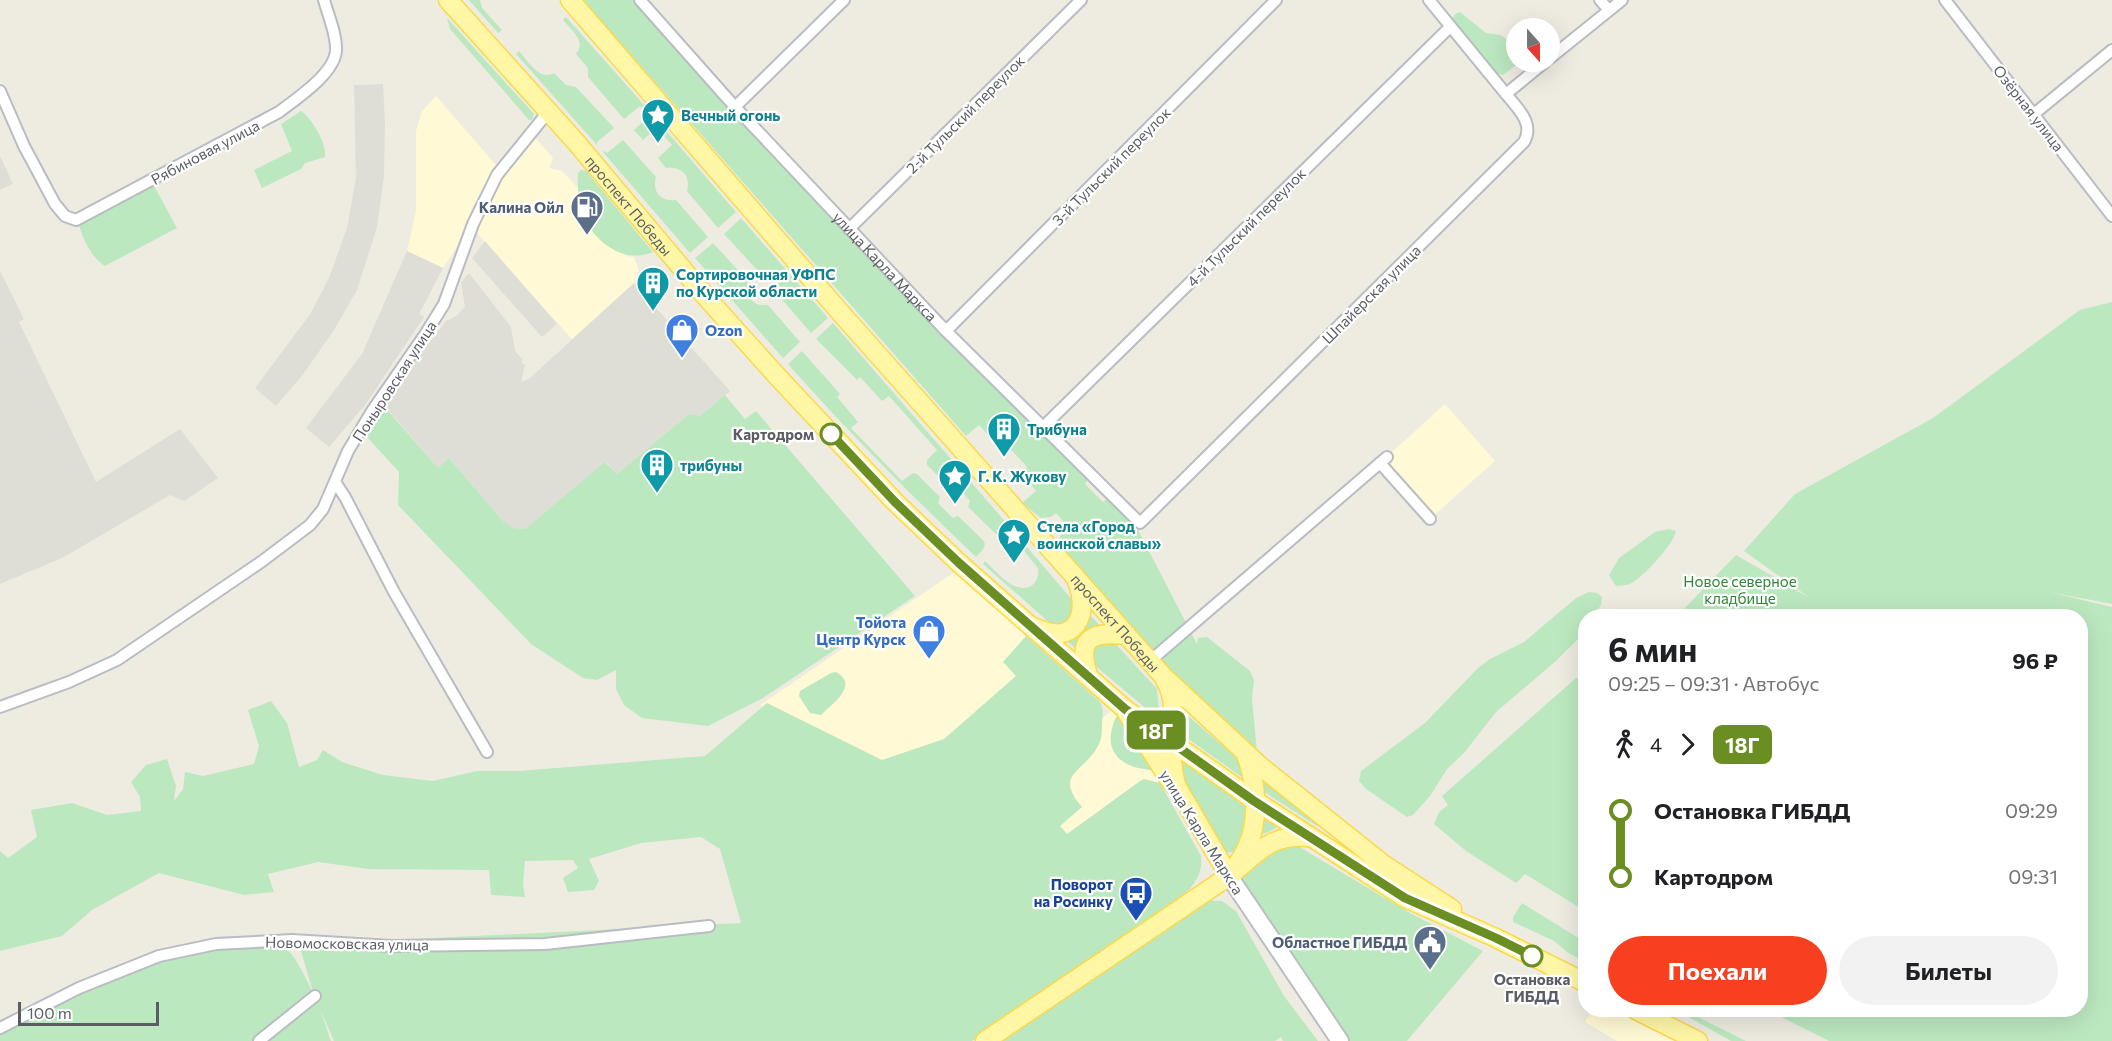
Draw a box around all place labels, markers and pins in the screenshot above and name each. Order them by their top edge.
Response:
place icon: Вечный огонь [640,97,676,144]
place label: Вечный огонь [681,106,780,124]
fuel station icon: Калина Ойл [569,189,605,236]
place label: Калина Ойл [479,198,564,216]
building icon: Сортировочная УФПС по Курской области [635,265,671,312]
place label: Сортировочная УФПС по Курской области [676,265,835,300]
shop icon: Ozon [664,312,700,359]
place label: Ozon [705,321,743,339]
building icon: Трибуна [986,411,1022,458]
place label: Трибуна [1027,420,1087,438]
marker: Картодром [820,423,842,445]
place label: Картодром [733,425,814,443]
building icon: трибуны [639,447,675,494]
place label: трибуны [680,456,742,474]
place icon: Г. К. Жукову [937,458,973,505]
place label: Г. К. Жукову [978,467,1067,485]
place icon: Стела «Город воинской славы» [996,517,1032,564]
place label: Стела «Город воинской славы» [1037,517,1162,552]
place label: Тойота Центр Курск [816,613,906,648]
shop icon: Тойота Центр Курск [911,613,947,660]
place label: Поворот на Росинку [1034,875,1114,910]
bus stop icon: Поворот на Росинку [1118,875,1154,922]
public building icon: Областное ГИБДД [1412,924,1448,971]
place label: Областное ГИБДД [1272,933,1407,951]
marker: Остановка ГИБДД [1521,945,1543,967]
place label: Остановка ГИБДД [1494,970,1571,1005]

